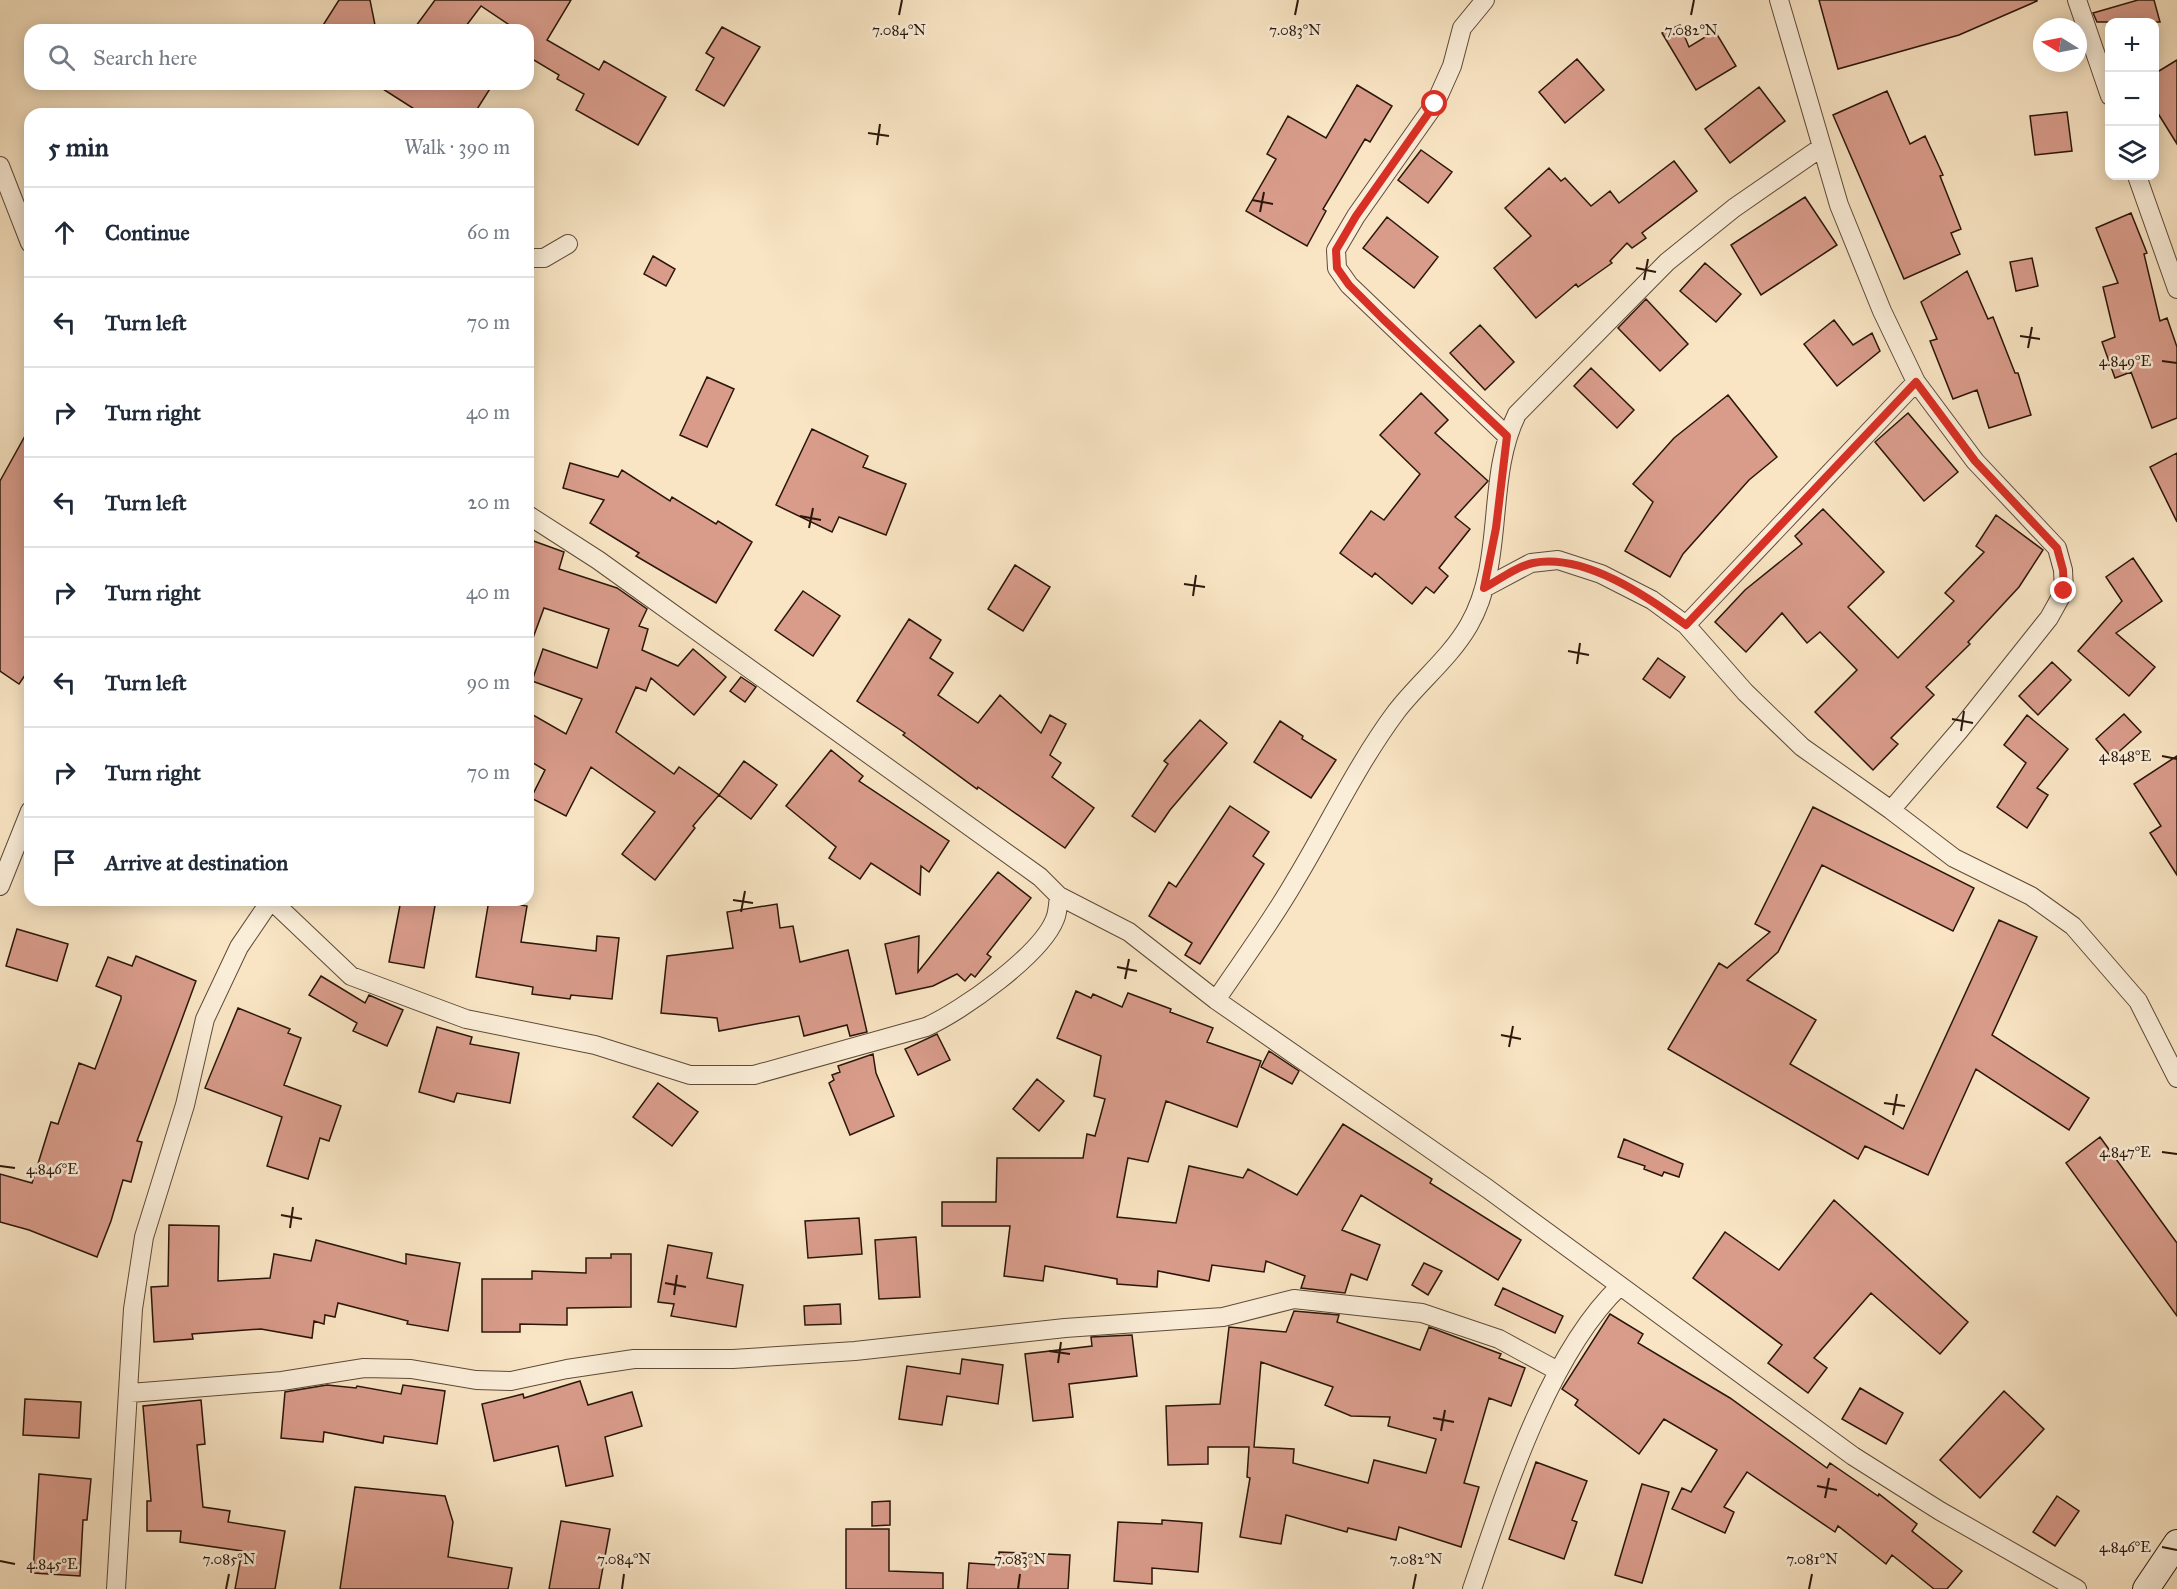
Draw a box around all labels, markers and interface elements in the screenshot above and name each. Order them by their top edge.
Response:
north arrow [2033,18,2087,72]
map controls [2105,18,2159,180]
button: + [2105,18,2159,72]
text: 7.084°N [872,21,926,39]
text: 7.083°N [1269,21,1321,39]
text: 7.082°N [1664,21,1718,39]
search box [24,24,534,90]
icon: search [45,41,78,74]
text: Search here [93,44,197,71]
button: − [2105,72,2159,126]
route start [1421,90,1447,116]
button: layers [2105,126,2159,180]
text: 5 min [48,131,109,163]
text: Walk · 390 m [404,135,510,159]
icon: ahead [48,216,81,249]
text: Continue [105,219,190,246]
text: 60 m [467,220,510,244]
icon: left [48,306,81,339]
text: Turn left [105,309,187,336]
text: 70 m [467,310,510,334]
text: 4.849°E [2099,352,2151,370]
icon: right [48,396,81,429]
text: Turn right [105,399,201,426]
text: 40 m [466,400,510,424]
icon: left [48,486,81,519]
text: Turn left [105,489,187,516]
text: 20 m [467,490,510,514]
icon: right [48,576,81,609]
route end [2050,577,2076,603]
text: Turn right [105,579,201,606]
text: 40 m [466,580,510,604]
icon: left [48,666,81,699]
text: Turn left [105,669,187,696]
text: 90 m [467,670,510,694]
text: 4.848°E [2099,747,2151,765]
icon: right [48,756,81,789]
text: Turn right [105,759,201,786]
text: 70 m [467,760,510,784]
icon: arrive [48,846,81,879]
text: Arrive at destination [105,849,288,876]
text: 4.847°E [2099,1143,2151,1161]
text: 4.846°E [26,1160,78,1178]
text: 4.846°E [2099,1538,2151,1556]
text: 7.085°N [203,1550,256,1568]
text: 7.084°N [597,1550,651,1568]
text: 7.083°N [994,1550,1046,1568]
text: 7.082°N [1389,1550,1443,1568]
text: 7.081°N [1786,1550,1838,1568]
text: 4.845°E [26,1555,78,1573]

